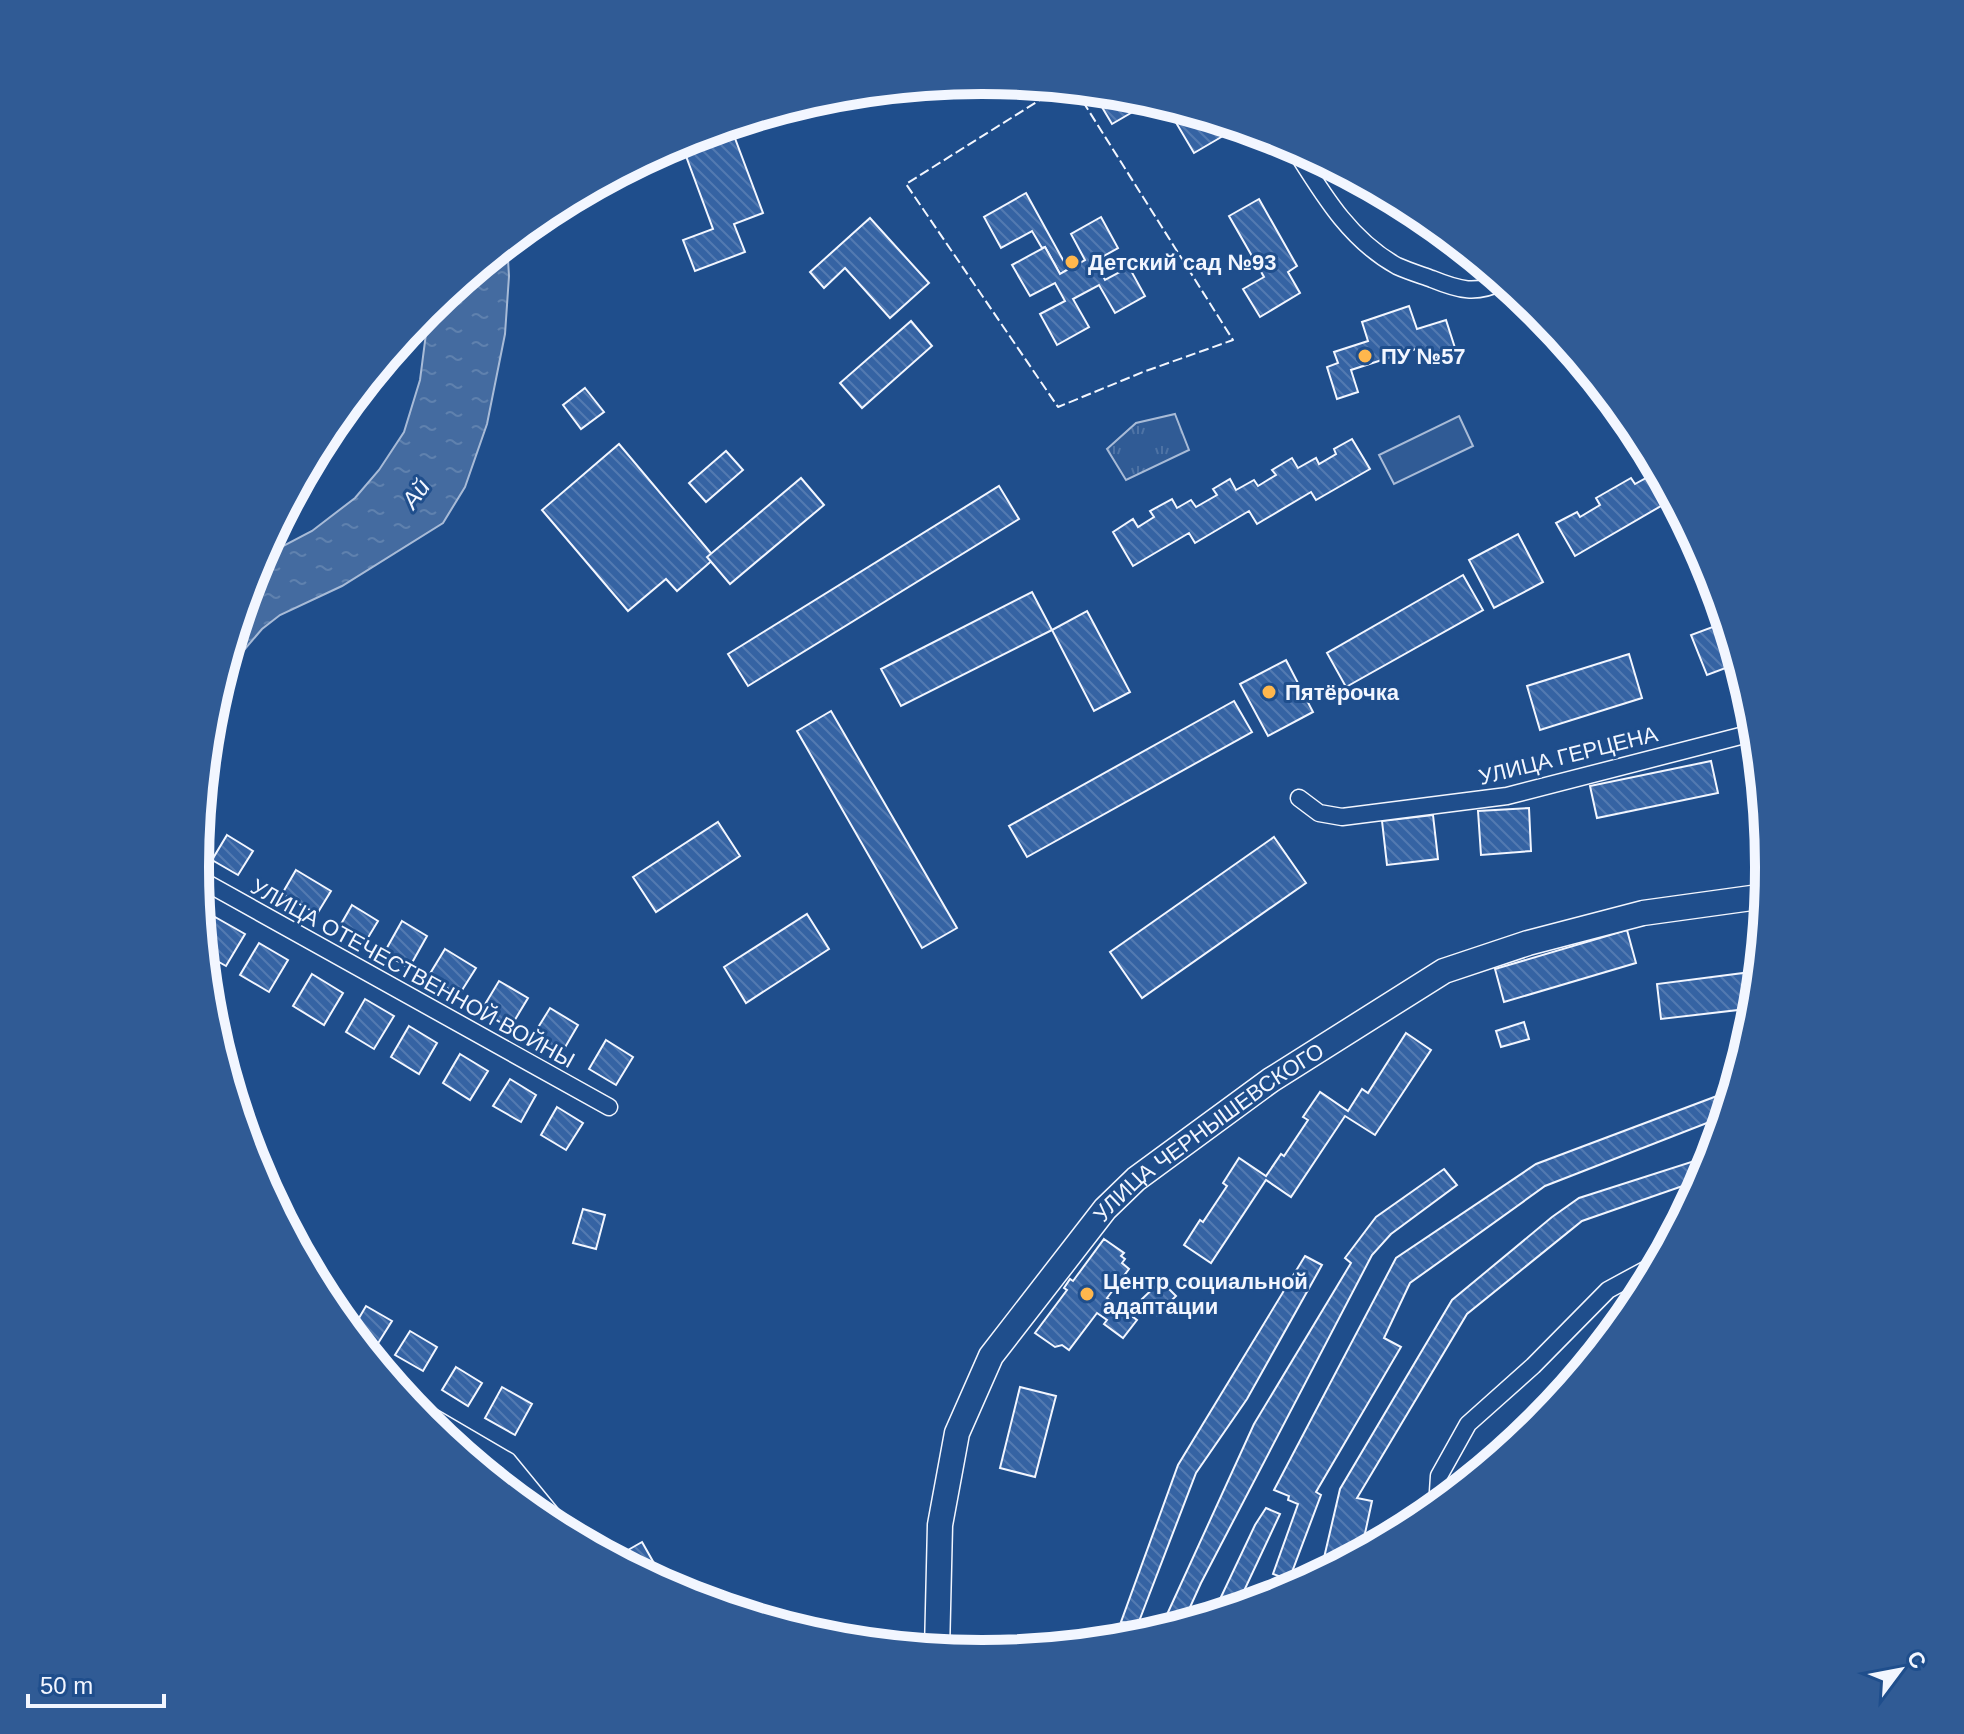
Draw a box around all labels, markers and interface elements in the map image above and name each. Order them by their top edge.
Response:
place label: Детский сад №93 [1088,250,1277,275]
marker: Детский сад №93 [1063,253,1081,271]
place label: ПУ №57 [1381,344,1466,369]
marker: ПУ №57 [1356,347,1374,365]
water label: Ай [395,474,435,515]
place label: Пятёрочка [1285,680,1400,705]
marker: Пятёрочка [1260,683,1278,701]
street label: УЛИЦА ГЕРЦЕНА [1476,721,1660,790]
street label: УЛИЦА ОТЕЧЕСТВЕННОЙ ВОЙНЫ [247,874,579,1073]
street label: УЛИЦА ЧЕРНЫШЕВСКОГО [1088,1038,1329,1226]
place label: Центр социальной адаптации [1103,1269,1308,1319]
marker: Центр социальной адаптации [1078,1285,1096,1303]
north arrow [1860,1630,1940,1710]
text: С [1902,1646,1931,1673]
scale bar [28,1658,164,1708]
text: 50 m [40,1672,93,1699]

